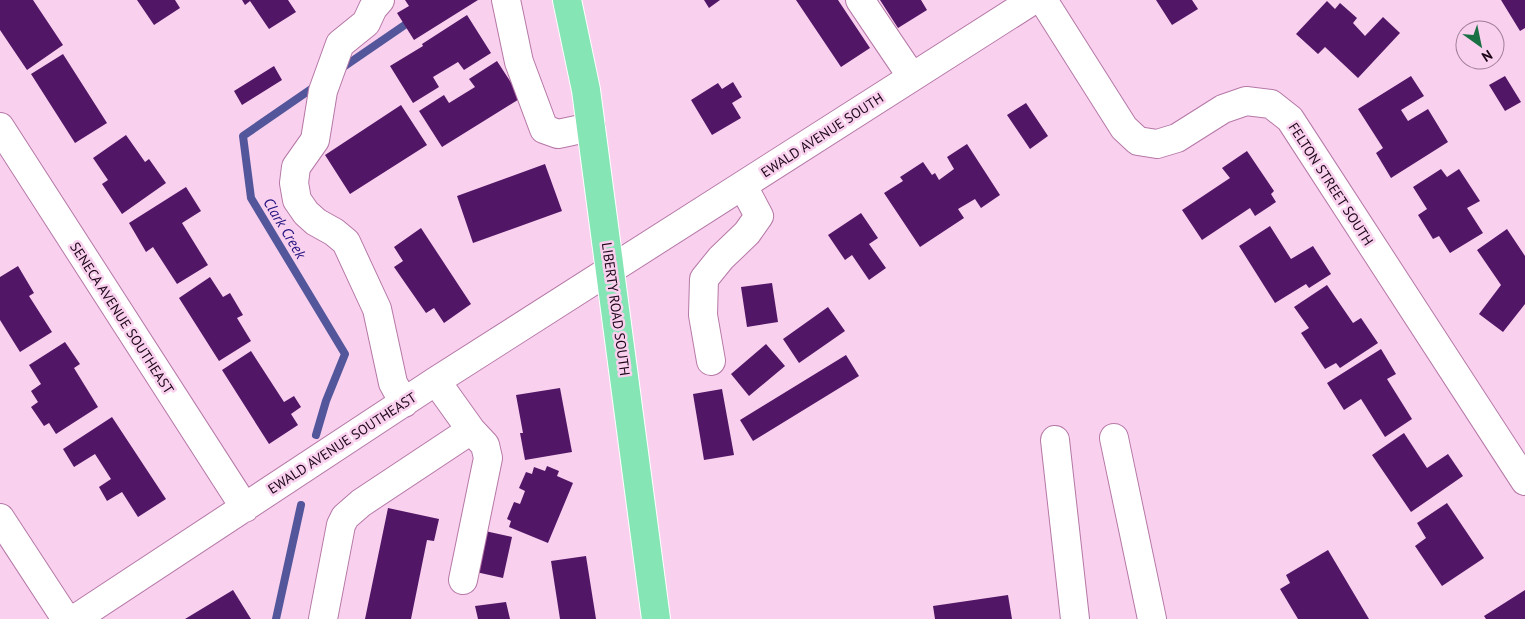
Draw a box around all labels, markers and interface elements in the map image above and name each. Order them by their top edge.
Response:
north arrow [1455,20,1505,70]
text: N [1478,46,1496,66]
street label: EWALD AVENUE SOUTH [757,89,887,181]
street label: FELTON STREET SOUTH [1285,119,1377,249]
water label: Clark Creek [259,194,311,263]
street label: SENECA AVENUE SOUTHEAST [66,239,178,397]
street label: LIBERTY ROAD SOUTH [598,241,634,377]
street label: EWALD AVENUE SOUTHEAST [264,388,420,498]

